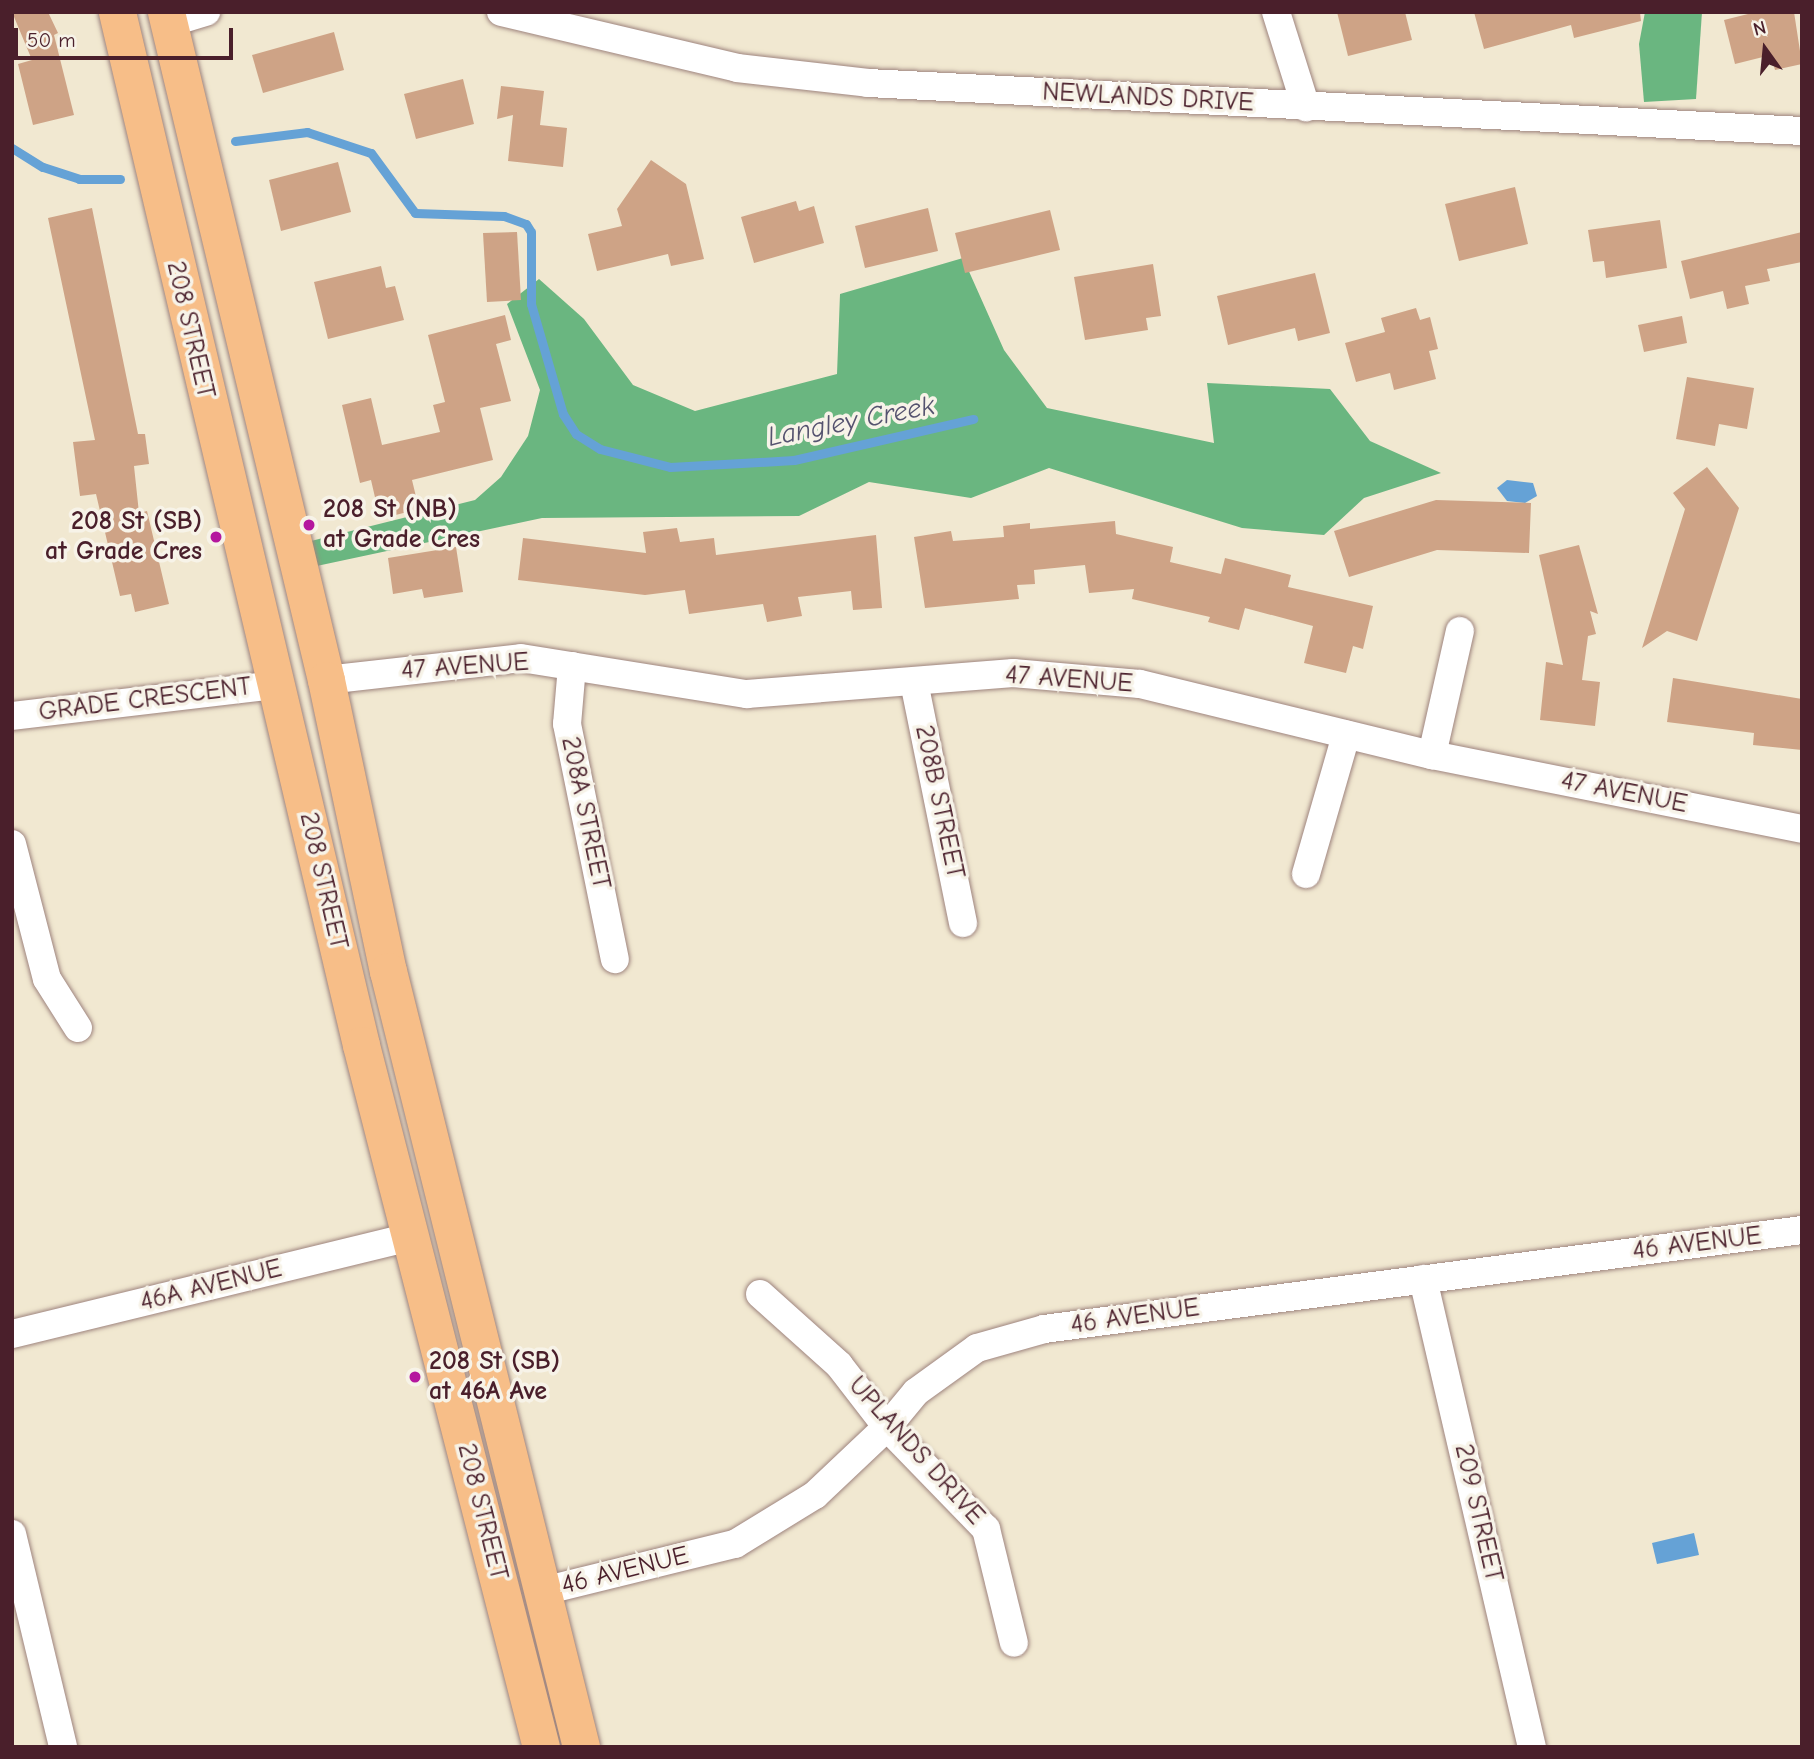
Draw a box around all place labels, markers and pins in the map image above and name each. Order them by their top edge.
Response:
place label: 208 St (NB) at Grade Cres [323,494,480,556]
place label: 208 St (SB) at Grade Cres [45,506,202,568]
marker: 208 St (NB) at Grade Cres [301,517,317,533]
marker: 208 St (SB) at Grade Cres [208,529,224,545]
place label: 208 St (SB) at 46A Ave [429,1346,560,1408]
marker: 208 St (SB) at 46A Ave [407,1369,423,1385]

